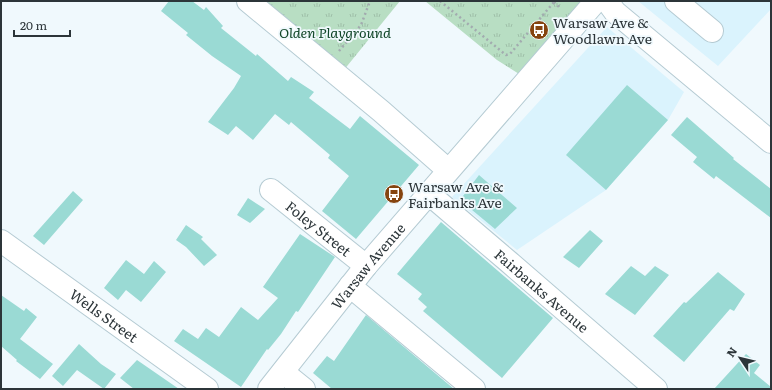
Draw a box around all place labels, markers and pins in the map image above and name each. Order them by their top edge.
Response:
place label: Warsaw Ave & Woodlawn Ave [553,12,652,48]
bus stop icon: Warsaw Ave & Woodlawn Ave [528,19,550,41]
place label: Warsaw Ave & Fairbanks Ave [408,176,504,212]
bus stop icon: Warsaw Ave & Fairbanks Ave [383,183,405,205]

